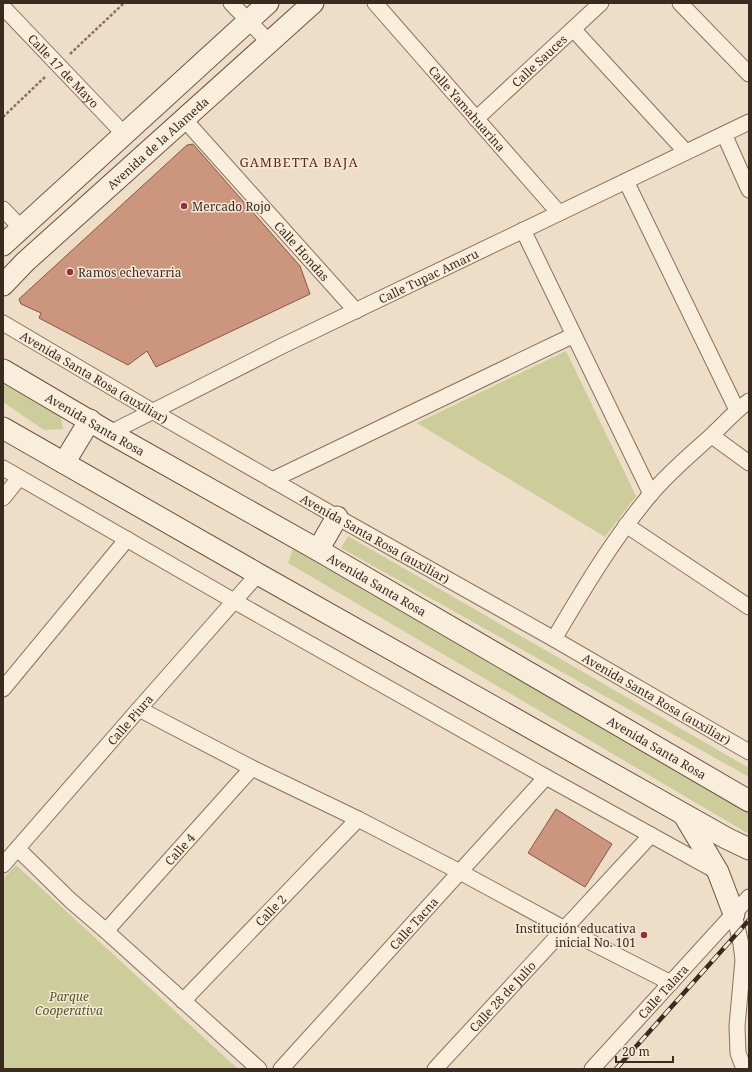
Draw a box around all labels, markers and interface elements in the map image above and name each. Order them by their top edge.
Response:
street label: Calle 17 de Mayo [24,30,103,111]
street label: Calle Sauces [508,31,570,90]
street label: Calle Yamahuarina [425,62,510,155]
street label: Avenida de la Alameda [103,92,212,193]
district label: GAMBETTA BAJA [239,153,359,171]
place label: Mercado Rojo [192,198,271,215]
marker: Mercado Rojo [179,201,189,211]
street label: Calle Hondas [271,217,333,284]
street label: Calle Tupac Amaru [375,244,482,307]
place label: Ramos echevarria [78,264,182,281]
marker: Ramos echevarria [65,267,75,277]
street label: Avenida Santa Rosa (auxiliar) [19,327,171,427]
street label: Avenida Santa Rosa [43,390,147,458]
street label: Avenida Santa Rosa (auxiliar) [298,492,452,586]
street label: Avenida Santa Rosa [325,550,429,618]
street label: Avenida Santa Rosa (auxiliar) [580,651,734,747]
street label: Calle Piura [103,690,157,748]
street label: Avenida Santa Rosa [605,713,709,781]
street label: Calle 4 [160,829,199,869]
street label: Calle 2 [251,891,290,930]
street label: Calle Tacna [385,893,442,953]
place label: Institución educativa inicial No. 101 [515,920,636,951]
marker: Institución educativa inicial No. 101 [639,930,649,940]
street label: Calle 28 de Julio [465,957,539,1035]
street label: Calle Talara [634,961,692,1022]
park label: Parque Cooperativa [35,988,103,1019]
scale bar [616,1038,673,1064]
text: 20 m [622,1043,650,1060]

